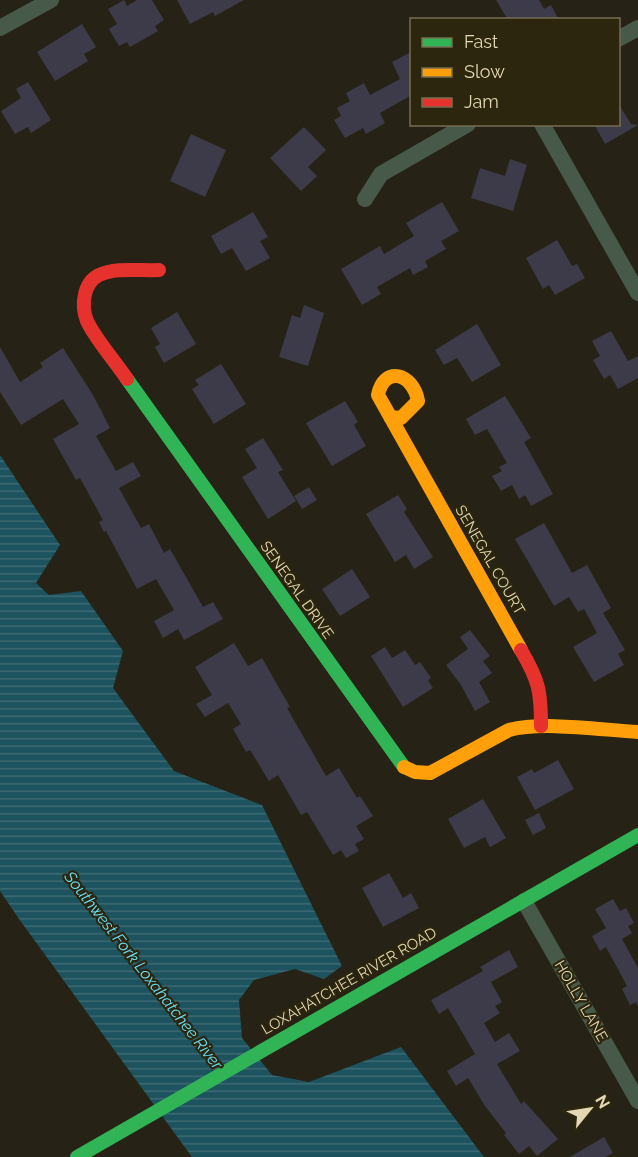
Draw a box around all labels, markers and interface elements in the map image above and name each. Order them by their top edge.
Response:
legend [410,18,620,126]
text: Fast [464,31,498,52]
text: Slow [464,61,505,82]
text: Jam [464,91,499,112]
street label: SENEGAL COURT [451,502,529,618]
street label: SENEGAL DRIVE [257,538,337,642]
water label: Southwest Fork Loxahatchee River [60,867,227,1073]
street label: LOXAHATCHEE RIVER ROAD [258,923,440,1039]
street label: HOLLY LANE [551,957,611,1045]
north arrow [560,1079,620,1139]
text: N [591,1092,614,1112]

